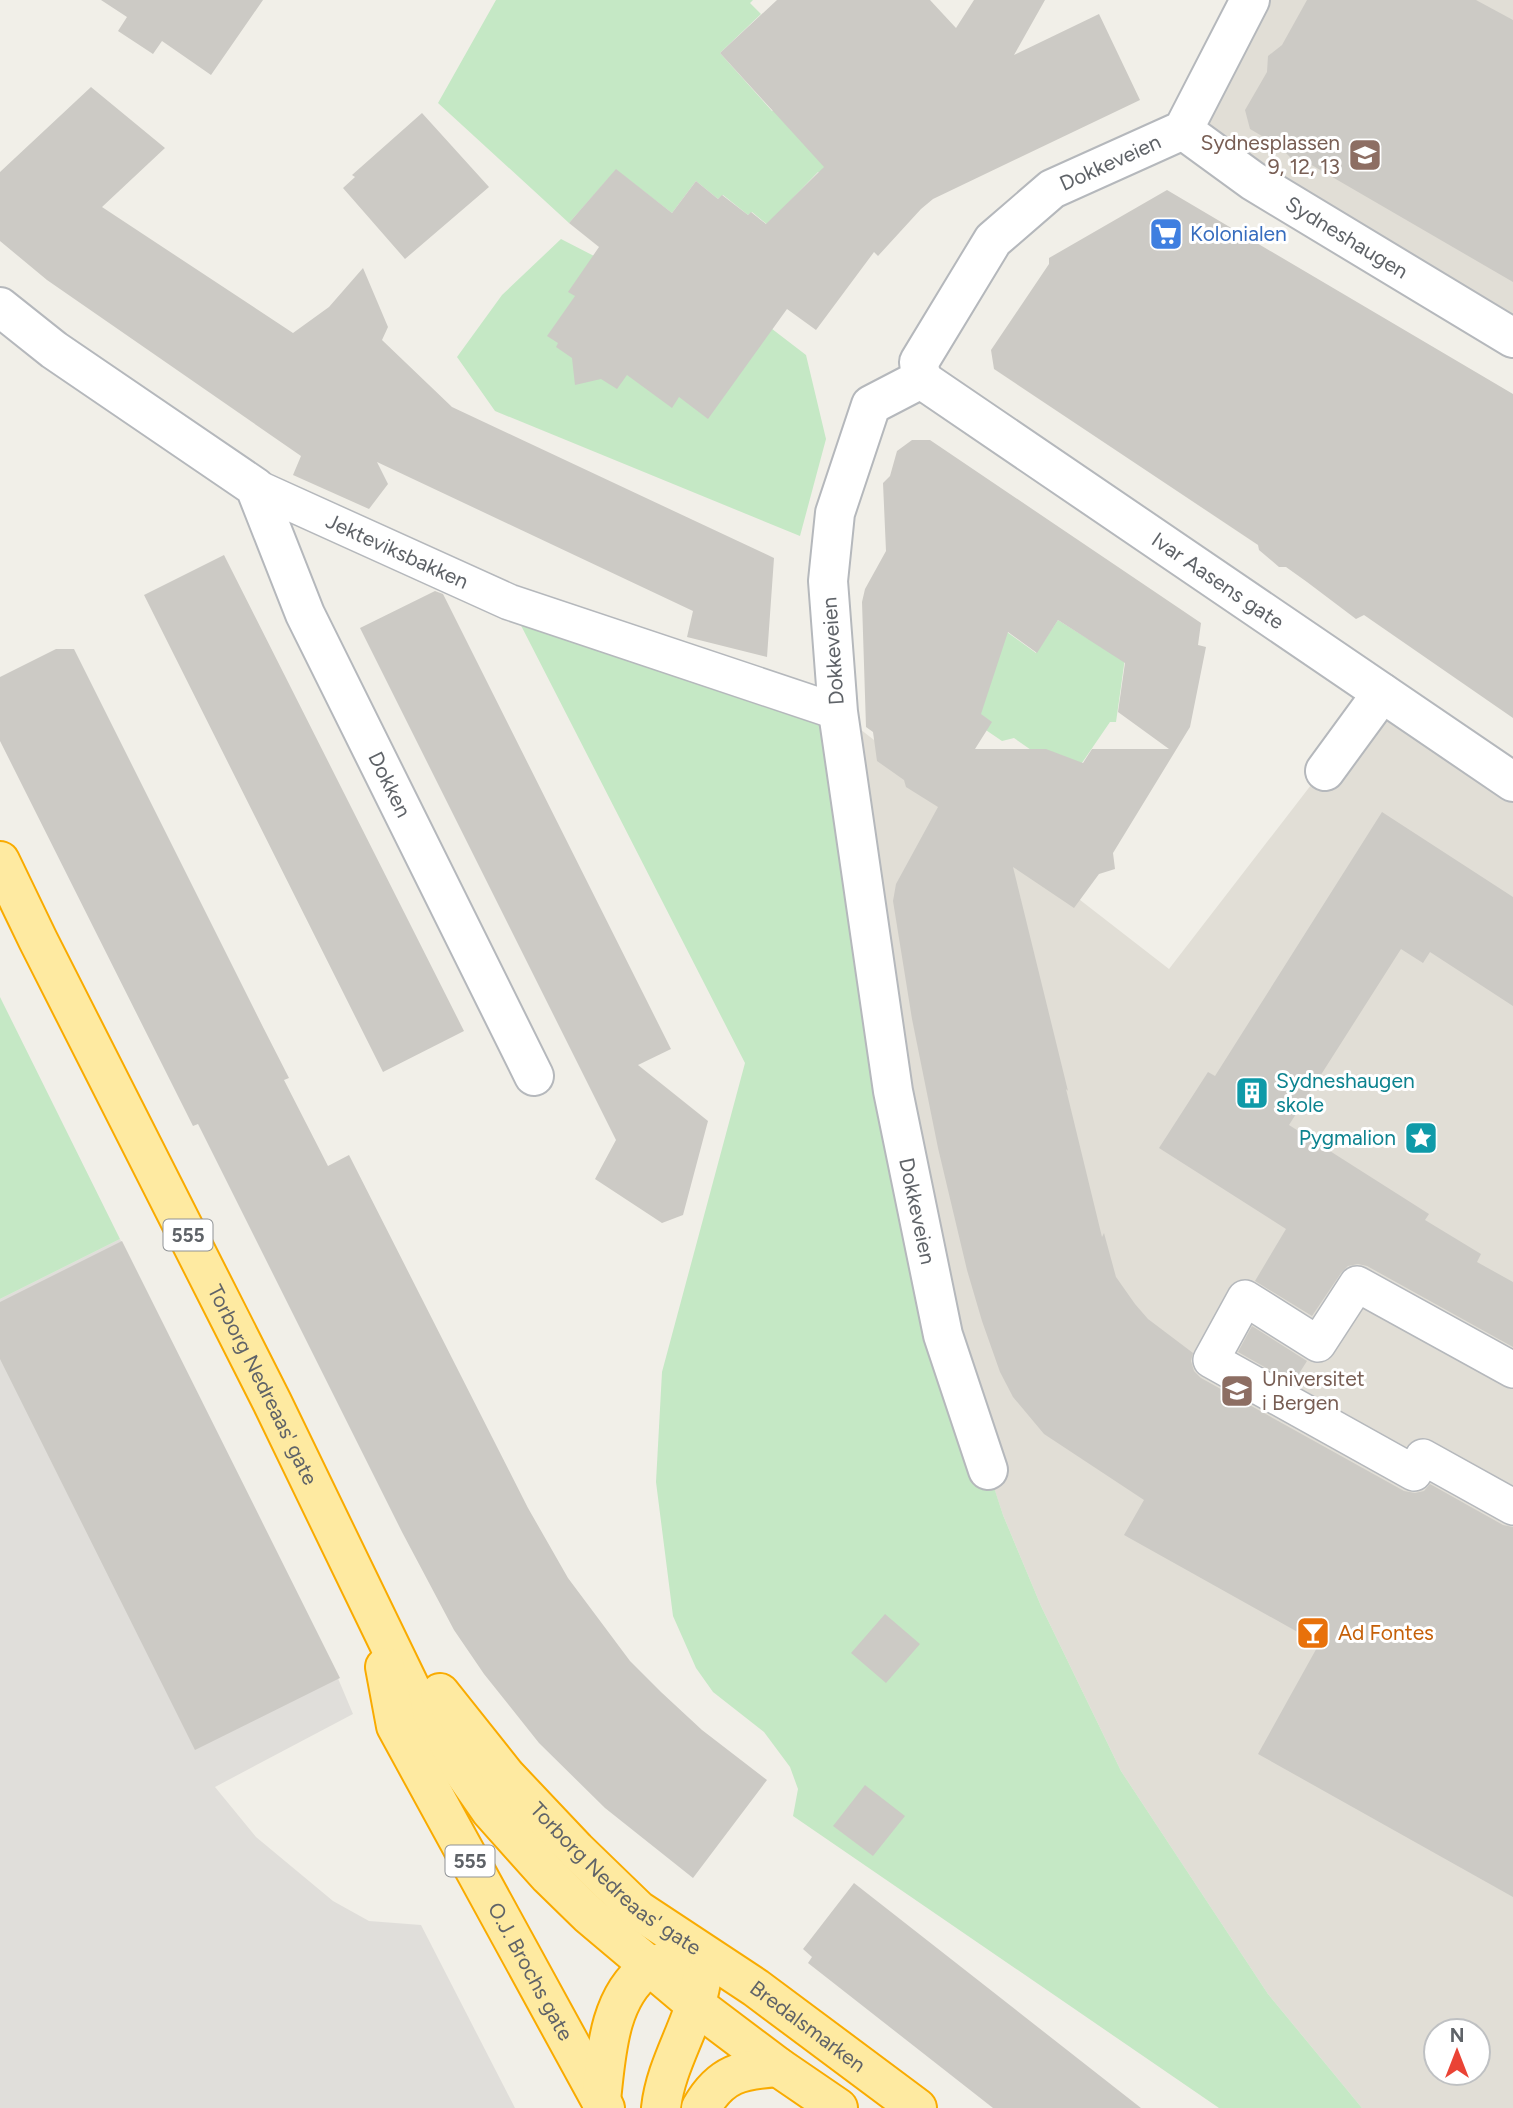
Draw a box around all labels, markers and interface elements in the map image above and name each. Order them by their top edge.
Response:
street label: Dokkeveien [1056,129,1165,196]
place label: Sydnesplassen 9, 12, 13 [1201,130,1340,179]
school or university icon: Sydnesplassen 9, 12, 13 [1346,136,1384,174]
street label: Sydneshaugen [1281,191,1413,284]
supermarket icon: Kolonialen [1147,215,1185,253]
place label: Kolonialen [1190,221,1287,246]
street label: Jekteviksbakken [322,508,472,594]
street label: Ivar Aasens gate [1147,527,1289,634]
street label: Dokkeveien [816,596,849,706]
street label: Dokken [363,747,417,821]
place label: Sydneshaugen skole [1276,1068,1415,1117]
building icon: Sydneshaugen skole [1233,1074,1271,1112]
place icon: Pygmalion [1402,1119,1440,1157]
place label: Pygmalion [1299,1125,1396,1150]
street label: Dokkeveien [894,1155,941,1266]
road number: 555 [164,1219,212,1250]
street label: Torborg Nedreaas' gate [203,1280,323,1489]
place label: Universitet i Bergen [1262,1366,1365,1415]
school or university icon: Universitet i Bergen [1218,1372,1256,1410]
bar icon: Ad Fontes [1294,1614,1332,1652]
place label: Ad Fontes [1338,1620,1434,1645]
street label: Torborg Nedreaas' gate [525,1797,706,1960]
road number: 555 [446,1845,494,1876]
street label: O.J. Brochs gate [483,1898,579,2045]
street label: Bredalsmarken [745,1975,871,2077]
north arrow [1422,2017,1492,2087]
text: N [1450,2024,1464,2047]

